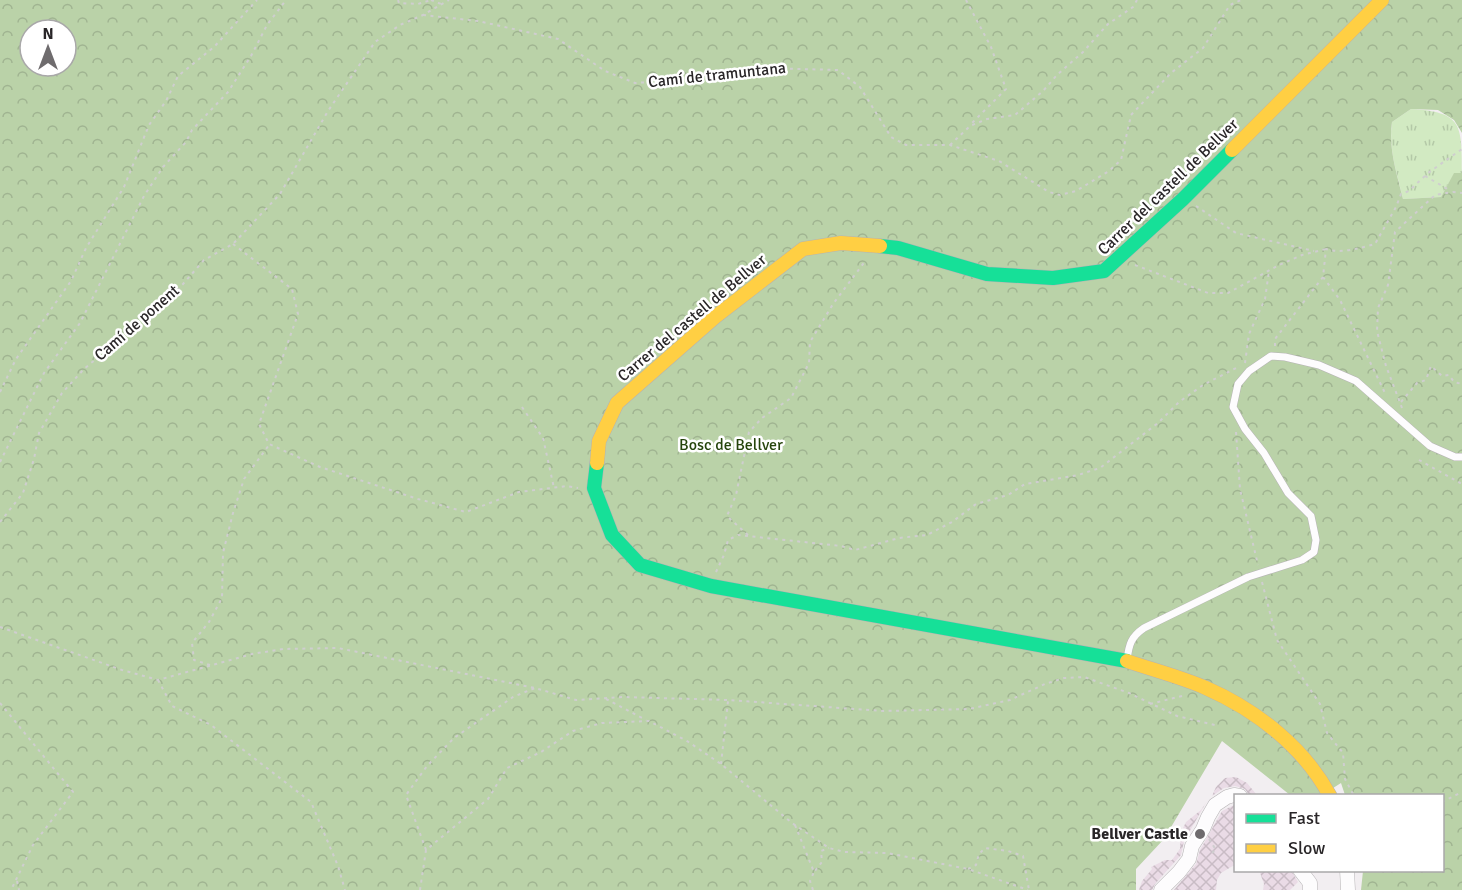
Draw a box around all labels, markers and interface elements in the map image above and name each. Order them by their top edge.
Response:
north arrow [18,18,78,78]
text: N [42,24,54,44]
street label: Camí de tramuntana [647,58,787,92]
street label: Carrer del castell de Bellver [1093,114,1243,259]
street label: Carrer del castell de Bellver [614,250,770,386]
street label: Camí de ponent [90,280,184,365]
park label: Bosc de Bellver [679,435,783,455]
legend [1234,794,1444,872]
text: Fast [1288,807,1320,829]
place label: Bellver Castle [1091,824,1188,844]
marker: Bellver Castle [1193,827,1207,841]
text: Slow [1288,837,1325,859]

